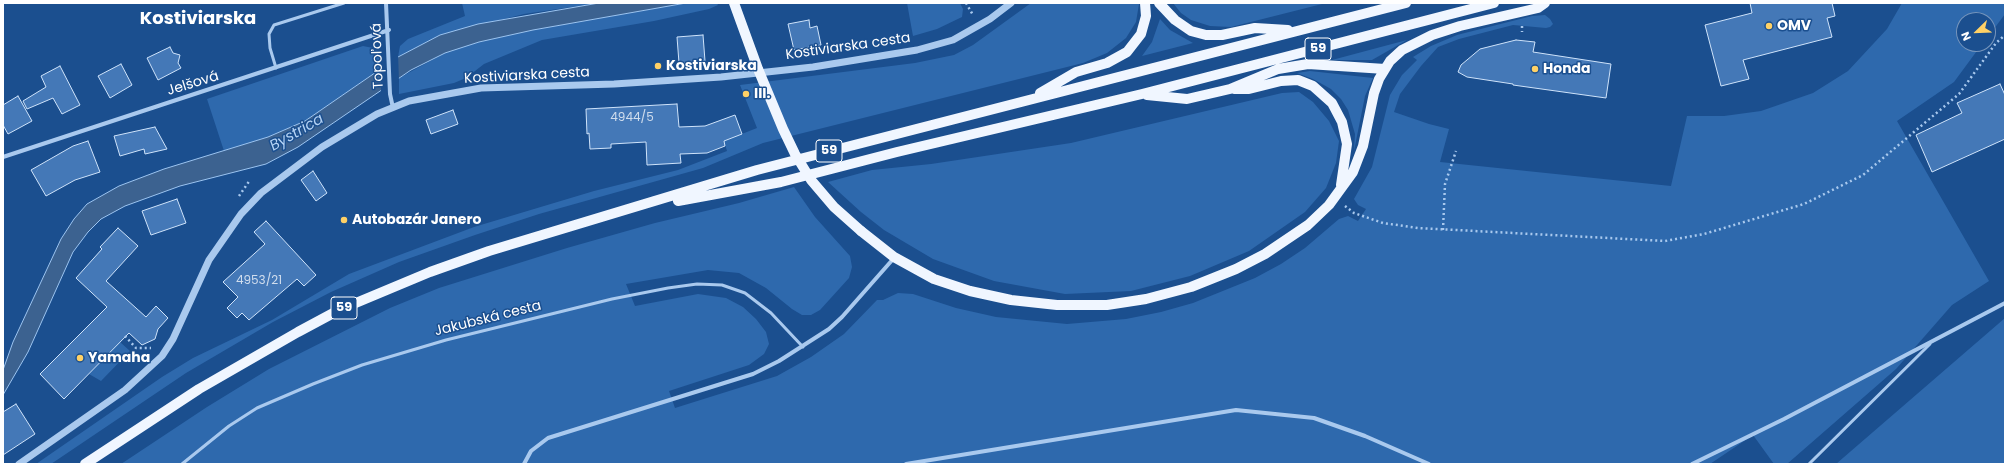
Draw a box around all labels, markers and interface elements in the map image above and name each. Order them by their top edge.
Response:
district label: Kostiviarska [140,8,256,30]
north arrow [1956,12,1996,52]
place label: OMV [1777,18,1811,34]
marker: OMV [1764,21,1774,31]
street label: Topoľová [368,23,388,89]
text: N [1957,29,1975,43]
street label: Kostiviarska cesta [784,30,912,64]
road number: 59 [1305,38,1331,60]
place label: Kostiviarska [666,58,757,74]
marker: Kostiviarska [653,61,663,71]
place label: Honda [1543,61,1591,77]
street label: Kostiviarska cesta [464,64,590,88]
marker: Honda [1530,64,1540,74]
street label: Jelšová [165,68,221,100]
place label: III. [754,86,770,102]
marker: III. [741,89,751,99]
water label: Bystrica [267,110,327,156]
house number: 4944/5 [610,111,654,125]
road number: 59 [816,140,842,162]
place label: Autobazár Janero [352,212,481,228]
marker: Autobazár Janero [339,215,349,225]
house number: 4953/21 [236,274,282,288]
road number: 59 [331,297,357,319]
street label: Jakubská cesta [433,298,543,340]
place label: Yamaha [88,350,150,366]
marker: Yamaha [75,353,85,363]

